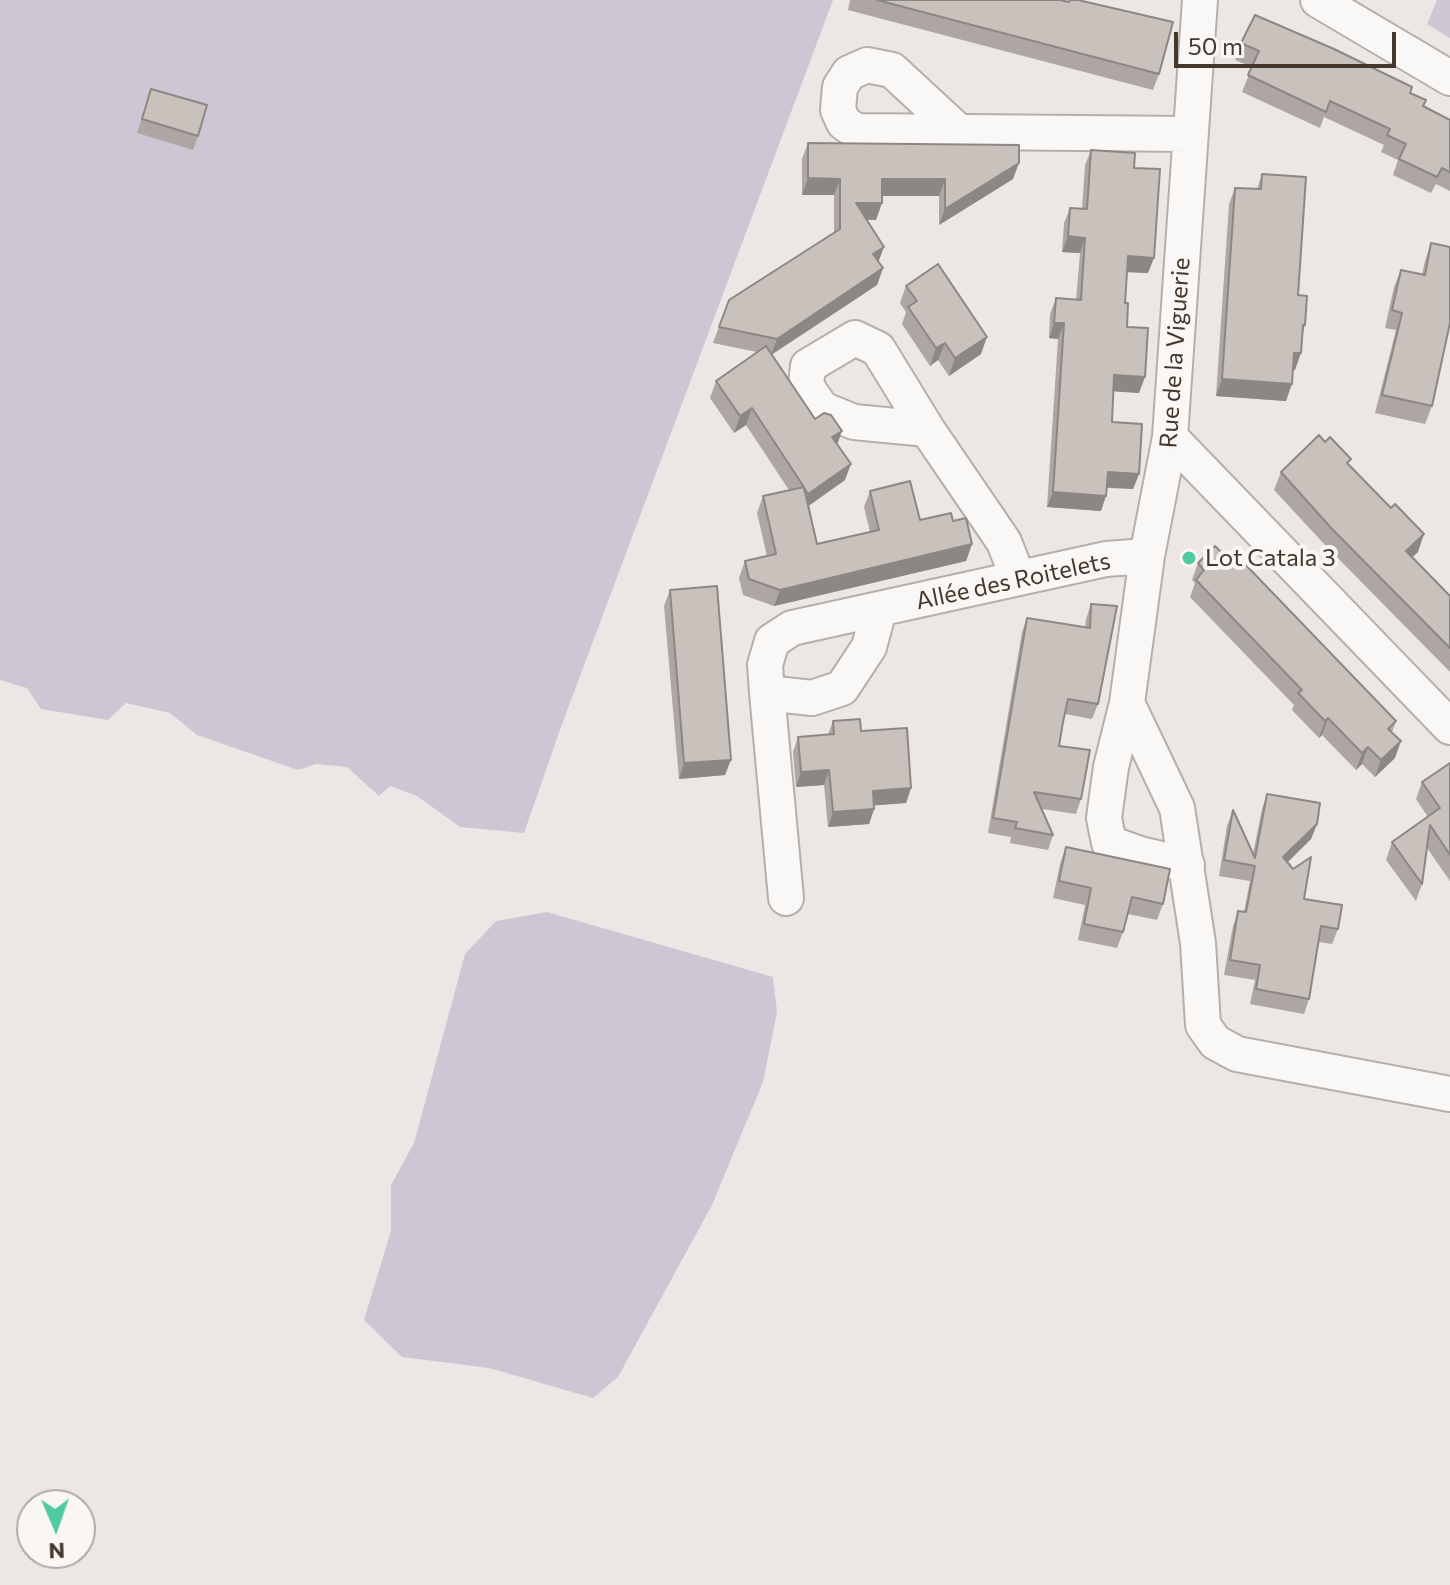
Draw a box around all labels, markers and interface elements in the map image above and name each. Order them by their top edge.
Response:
scale bar [1178,16,1400,66]
text: 50 m [1188,31,1243,60]
street label: Rue de la Viguerie [1154,257,1196,449]
place label: Lot Catala 3 [1205,544,1336,572]
street label: Allée des Roitelets [913,546,1113,616]
marker: Lot Catala 3 [1180,549,1198,567]
north arrow [16,1489,96,1569]
text: N [48,1538,66,1565]

